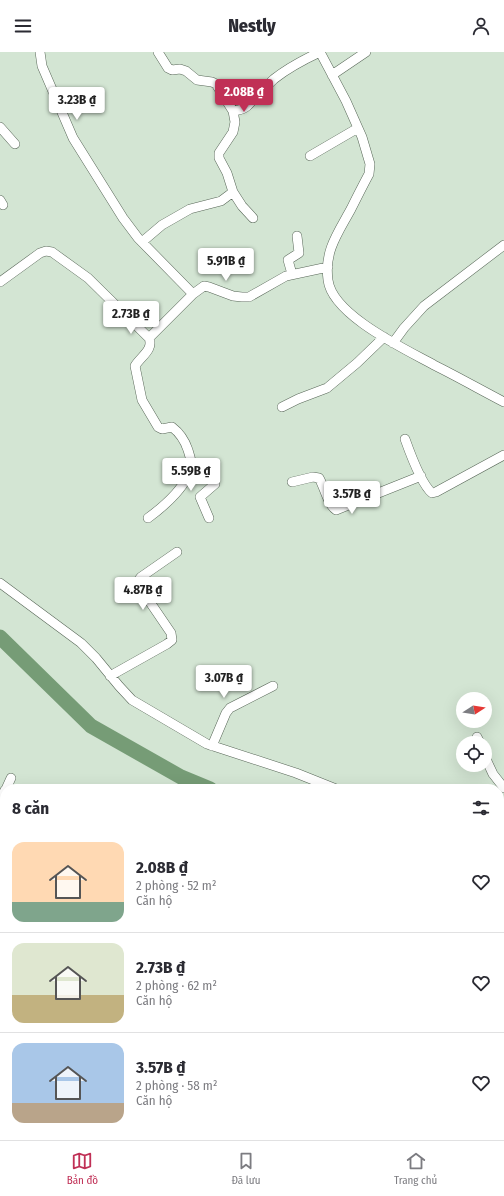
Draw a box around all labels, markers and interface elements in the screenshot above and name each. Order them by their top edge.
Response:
icon: menu [12,15,34,37]
text: Nestly [228,15,276,37]
icon: person [470,15,492,37]
pin: 2.08B ₫ [207,79,281,113]
text: 2.08B ₫ [224,84,264,99]
pin: 3.23B ₫ [40,87,114,121]
text: 3.23B ₫ [58,92,96,107]
pin: 5.91B ₫ [189,248,263,282]
text: 5.91B ₫ [207,253,245,268]
pin: 2.73B ₫ [94,301,168,335]
text: 2.73B ₫ [112,306,150,321]
pin: 5.59B ₫ [154,458,228,492]
text: 5.59B ₫ [171,463,211,478]
pin: 3.57B ₫ [315,481,389,515]
text: 3.57B ₫ [333,486,371,501]
pin: 4.87B ₫ [106,577,180,611]
text: 4.87B ₫ [123,582,163,597]
pin: 3.07B ₫ [187,665,261,699]
text: 3.07B ₫ [205,670,243,685]
north arrow [456,692,492,728]
map controls [456,692,492,772]
button: locate [456,736,492,772]
icon: filters [470,797,492,819]
text: 8 căn [12,798,49,819]
text: 2.08B ₫ [136,857,188,878]
icon: home [44,858,92,906]
icon: heart [470,871,492,893]
text: 2 phòng · 52 m² [136,878,216,893]
text: Căn hộ [136,893,172,908]
text: 2.73B ₫ [136,957,185,978]
icon: home [44,959,92,1007]
icon: heart [470,972,492,994]
text: 2 phòng · 62 m² [136,978,217,993]
text: Căn hộ [136,993,172,1008]
text: 3.57B ₫ [136,1057,186,1078]
icon: home [44,1059,92,1107]
icon: heart [470,1072,492,1094]
text: 2 phòng · 58 m² [136,1078,217,1093]
text: Căn hộ [136,1093,172,1108]
tab: Bản đồ [67,1150,98,1187]
tab: Đã lưu [231,1150,261,1187]
tab: Trang chủ [394,1150,437,1187]

